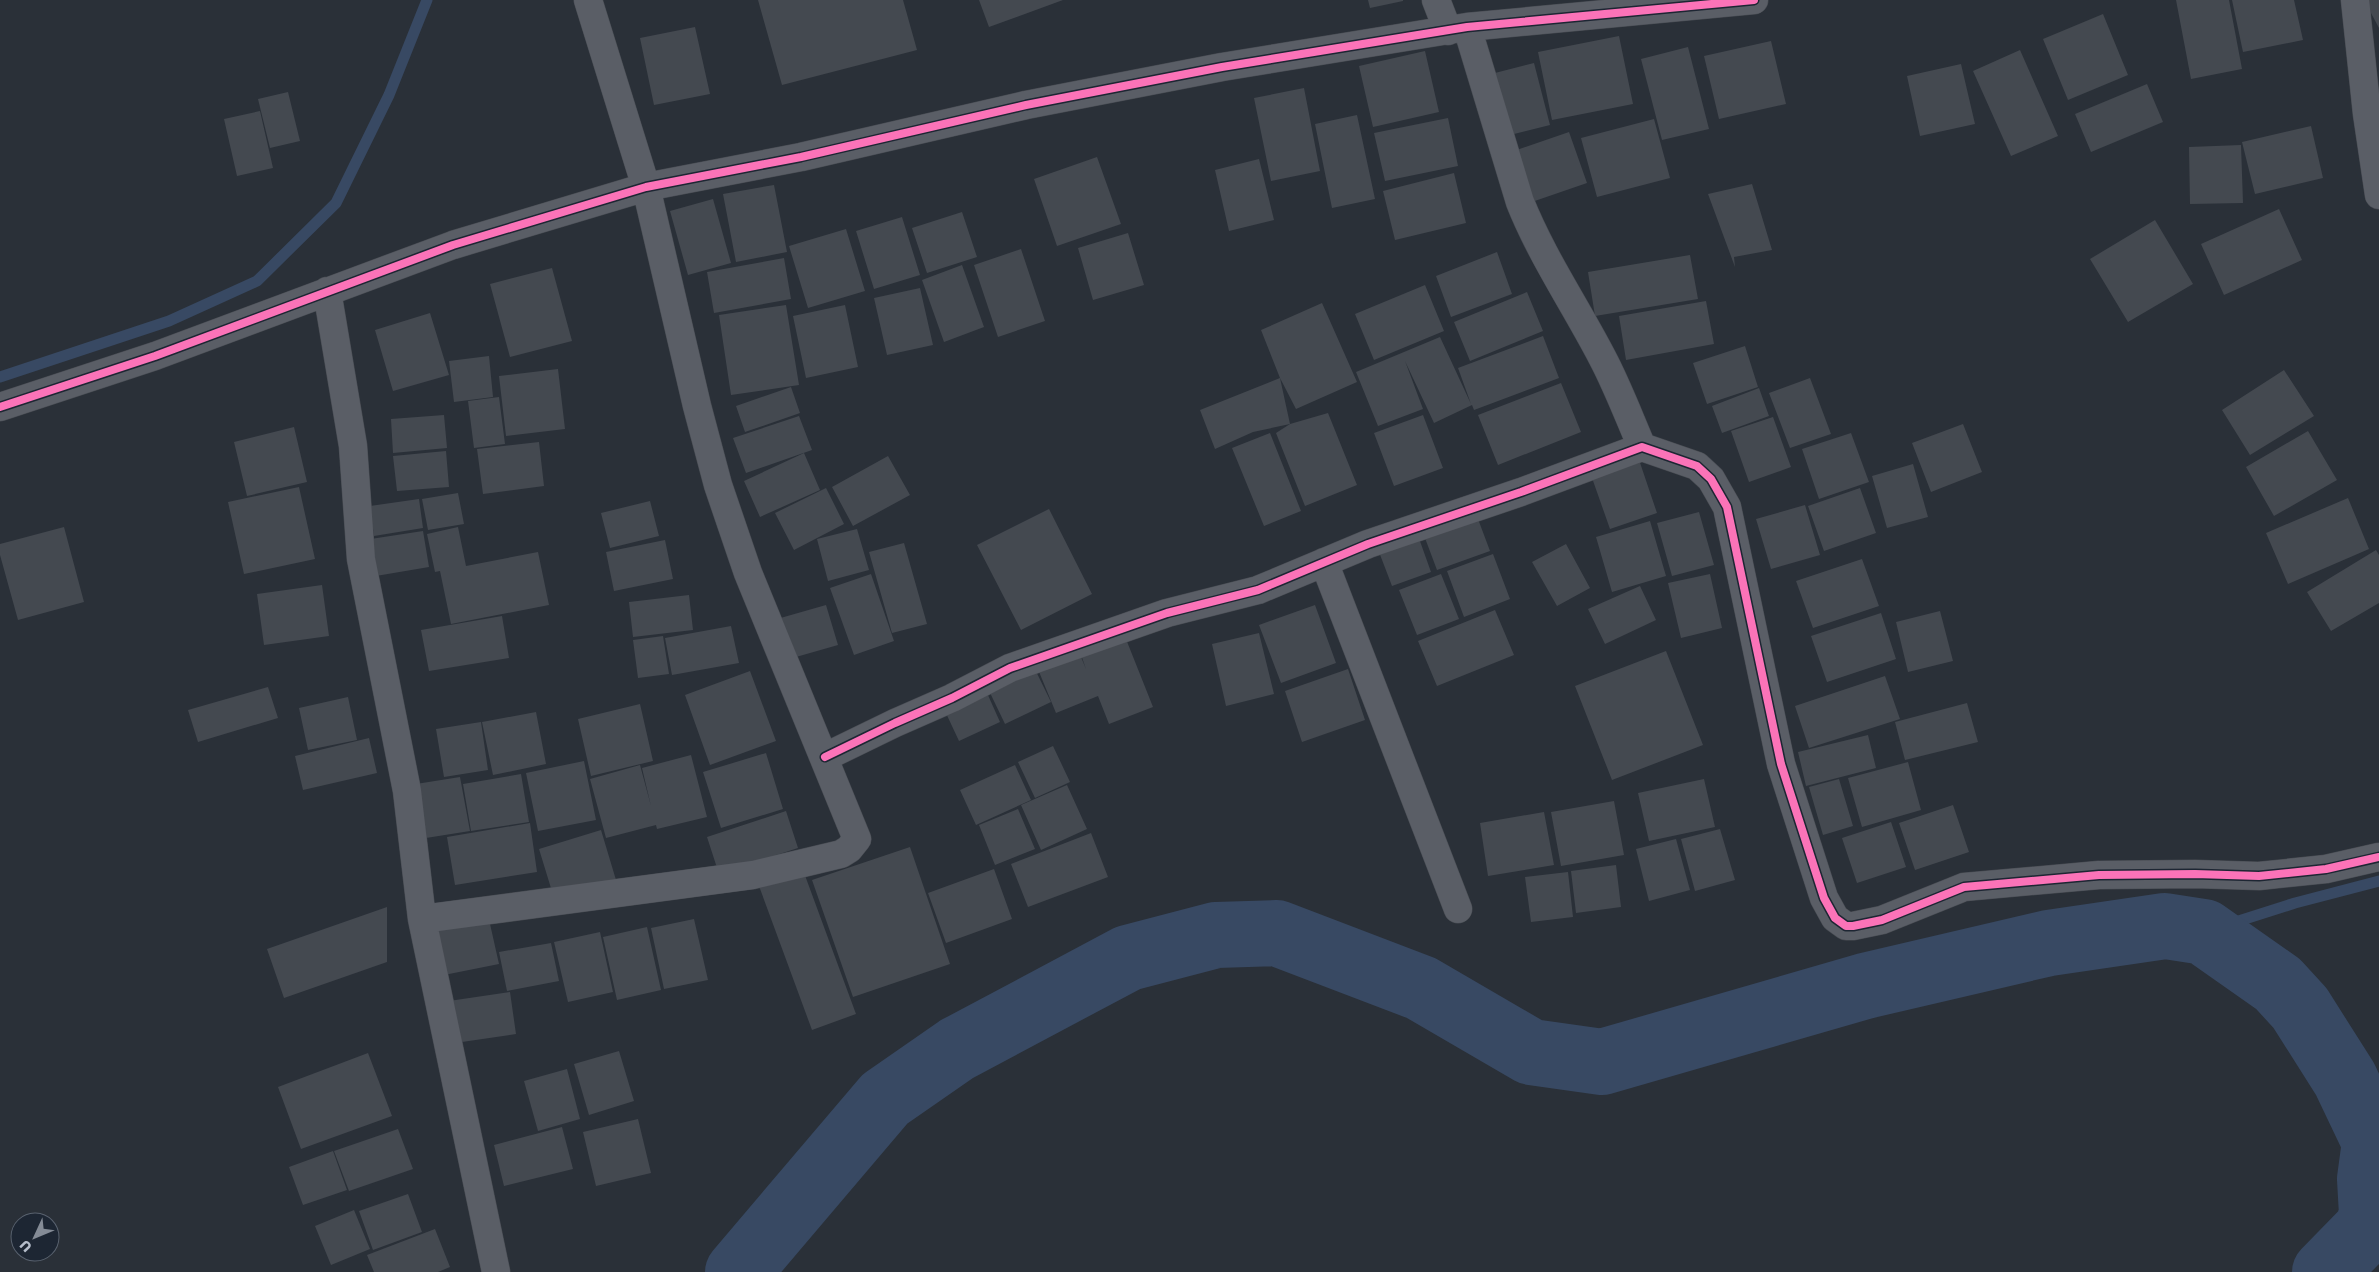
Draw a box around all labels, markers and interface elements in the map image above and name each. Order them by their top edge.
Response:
north arrow [10,1212,60,1262]
text: U [16,1236,36,1255]

